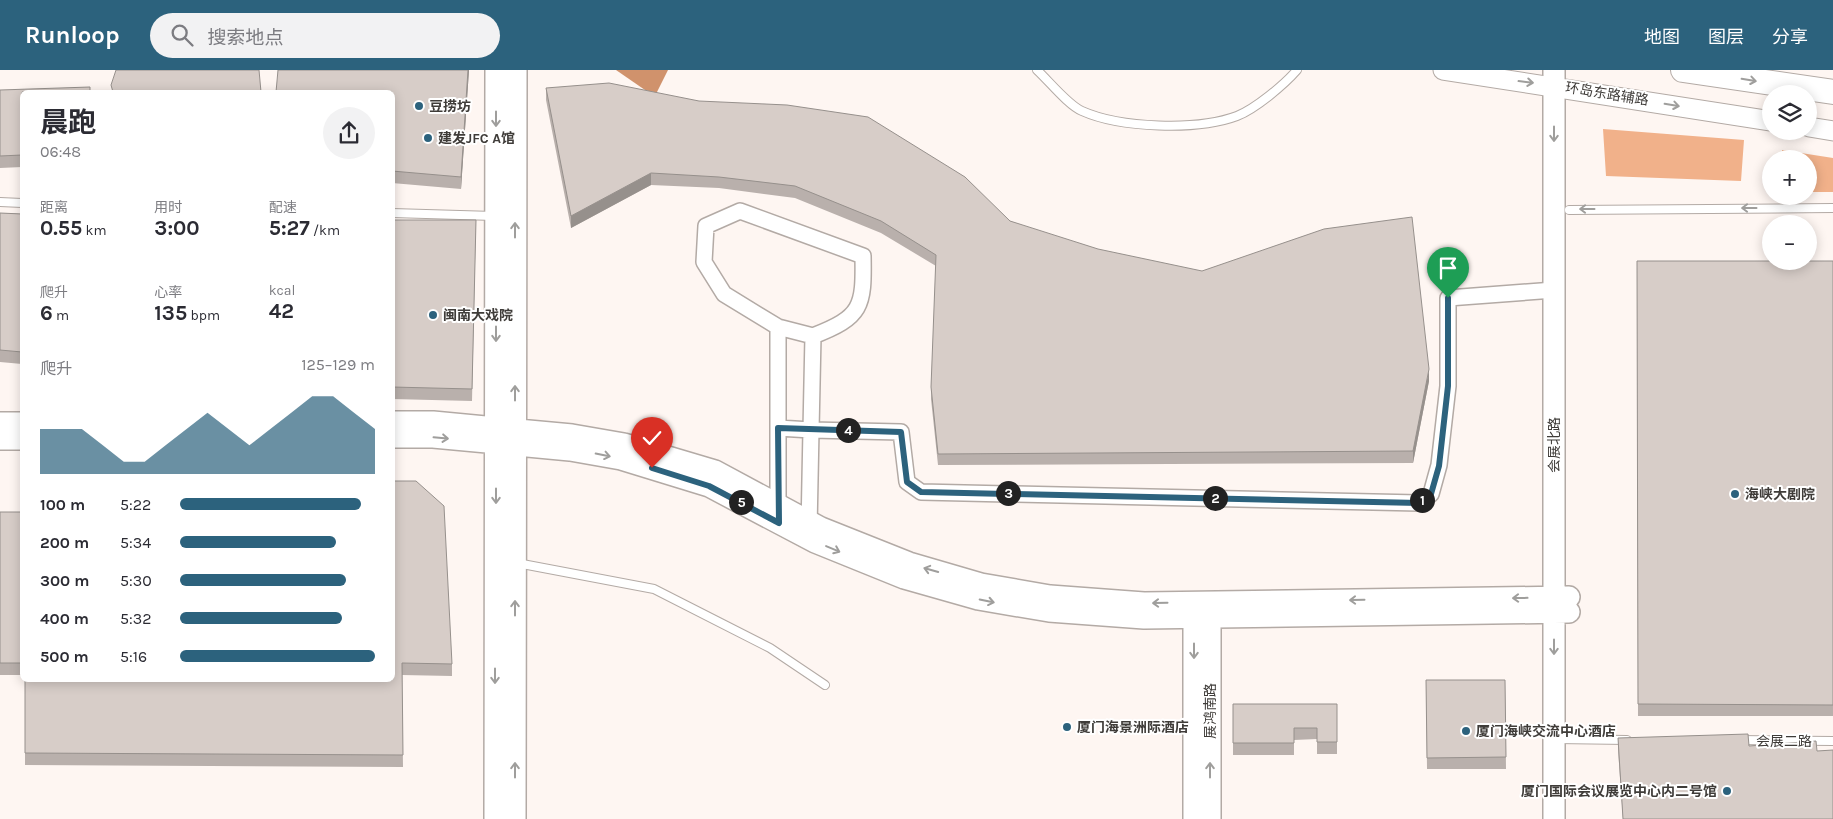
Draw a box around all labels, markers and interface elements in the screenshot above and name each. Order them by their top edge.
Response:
search box [150,13,500,58]
text: Runloop [25,21,120,49]
icon: search [168,21,196,49]
text: 地图 [1644,26,1680,48]
text: 图层 [1708,26,1744,48]
text: 分享 [1772,26,1808,48]
text: 搜索地点 [208,27,284,49]
one-way arrow [1740,76,1756,86]
one-way arrow [1517,77,1533,87]
street label: 环岛东路辅路 [1564,79,1650,109]
map controls [1762,85,1817,270]
button: layers [1762,85,1817,140]
place label: 豆捞坊 [429,98,471,115]
marker: 豆捞坊 [413,100,425,112]
one-way arrow [1663,100,1679,110]
text: 晨跑 [40,106,96,139]
button: share [323,107,375,159]
one-way arrow [491,110,501,126]
one-way arrow [1549,126,1559,142]
place label: 建发JFC A馆 [438,130,515,147]
marker: 建发JFC A馆 [422,132,434,144]
text: 06:48 [40,142,81,161]
button: + [1762,150,1817,205]
text: 距离 [40,199,68,216]
text: 用时 [154,199,182,216]
text: 配速 [269,199,297,216]
one-way arrow [1742,203,1758,213]
one-way arrow [1579,204,1596,214]
button: − [1762,215,1817,270]
text: 0.55 [40,216,82,240]
text: 3:00 [154,216,200,240]
text: 5:27 [269,216,310,240]
text: km [82,222,107,239]
text: /km [310,222,340,239]
one-way arrow [510,223,520,239]
pin [1427,247,1469,298]
icon: arrive [1434,254,1462,282]
text: kcal [269,282,295,299]
text: 爬升 [40,284,68,301]
text: 心率 [154,284,182,301]
text: 42 [269,299,294,323]
text: 6 [40,301,53,325]
text: 135 [154,301,187,325]
text: m [53,307,69,324]
text: bpm [187,307,220,324]
place label: 闽南大戏院 [443,307,513,324]
marker: 闽南大戏院 [427,309,439,321]
one-way arrow [491,325,501,341]
text: 125–129 m [301,355,375,374]
text: 爬升 [40,359,72,378]
one-way arrow [510,385,520,402]
pin [631,417,673,468]
street label: 会展北路 [1546,417,1563,473]
pin: 4 [836,418,860,442]
text: 4 [844,422,853,439]
icon: check [638,424,666,452]
one-way arrow [433,433,449,443]
one-way arrow [594,451,610,461]
pin: 3 [996,480,1020,506]
text: 3 [1004,485,1013,502]
pin: 2 [1202,486,1228,510]
place label: 海峡大剧院 [1745,486,1815,503]
one-way arrow [491,488,501,504]
pin: 1 [1410,488,1434,512]
marker: 海峡大剧院 [1729,488,1741,500]
pin: 5 [728,490,754,514]
text: 2 [1211,490,1220,507]
text: 1 [1420,492,1425,509]
text: 5 [737,494,746,511]
text: 100 m [40,495,85,514]
text: 5:22 [120,495,151,514]
text: 200 m [40,533,89,552]
text: 5:34 [120,533,151,552]
one-way arrow [825,545,840,555]
one-way arrow [923,564,939,574]
text: 300 m [40,571,89,590]
text: 5:30 [120,571,152,590]
one-way arrow [1512,593,1528,603]
one-way arrow [978,596,994,606]
one-way arrow [1350,596,1366,605]
one-way arrow [1152,598,1168,608]
one-way arrow [510,600,520,616]
text: 400 m [40,609,89,628]
text: 5:32 [120,609,151,628]
one-way arrow [1549,638,1559,655]
one-way arrow [1189,642,1199,659]
text: 500 m [40,647,89,666]
text: 5:16 [120,647,147,666]
one-way arrow [490,668,500,684]
street label: 展鸿南路 [1202,683,1219,739]
place label: 厦门海景洲际酒店 [1077,719,1189,736]
marker: 厦门海景洲际酒店 [1061,721,1073,733]
place label: 厦门海峡交流中心酒店 [1476,723,1616,740]
marker: 厦门海峡交流中心酒店 [1460,725,1472,737]
street label: 会展二路 [1756,733,1812,750]
one-way arrow [510,763,520,779]
one-way arrow [1205,763,1215,779]
place label: 厦门国际会议展览中心内二号馆 [1521,783,1717,800]
marker: 厦门国际会议展览中心内二号馆 [1721,785,1733,797]

